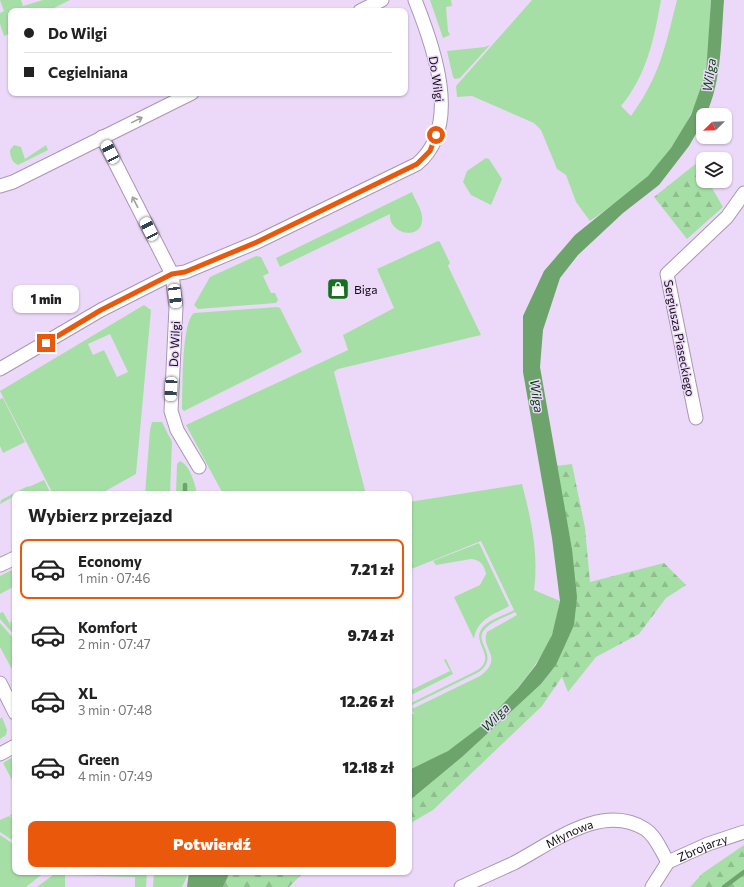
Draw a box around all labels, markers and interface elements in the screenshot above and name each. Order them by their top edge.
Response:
text: Do Wilgi [48,24,107,42]
street label: Do Wilgi [427,55,447,103]
water label: Wilga [699,57,719,93]
text: Cegielniana [48,63,128,81]
north arrow [696,108,732,144]
map controls [696,108,732,188]
one-way arrow [131,116,143,123]
route start [427,126,445,144]
car [99,139,121,165]
button: layers [696,152,732,188]
one-way arrow [131,196,138,208]
car [138,216,160,242]
shop icon: Biga [325,276,351,302]
street label: Sergiusza Piaseckiego [662,278,698,398]
place label: Biga [354,282,378,296]
car [168,283,182,309]
callout: 1 min [13,285,79,313]
text: 1 min [30,291,62,307]
street label: Do Wilgi [166,321,182,367]
route end [37,334,55,352]
car [164,377,178,401]
water label: Wilga [527,378,547,414]
text: Wybierz przejazd [28,504,172,526]
icon: car [30,551,66,587]
text: Economy [78,552,142,570]
text: 7.21 zł [350,560,394,578]
text: 1 min · 07:46 [78,570,150,586]
icon: car [30,617,66,653]
text: Komfort [78,618,137,636]
text: 9.74 zł [347,626,394,644]
text: 2 min · 07:47 [78,636,151,652]
icon: car [30,683,66,719]
text: XL [78,684,97,702]
text: 12.26 zł [340,692,394,710]
water label: Wilga [477,699,513,735]
text: 3 min · 07:48 [78,702,152,718]
icon: car [30,749,66,785]
text: Green [78,750,119,768]
text: 12.18 zł [342,758,394,776]
text: 4 min · 07:49 [78,768,153,784]
street label: Młynowa [543,816,595,850]
button: Potwierdź [28,821,396,867]
street label: Zbrojarzy [675,831,729,864]

